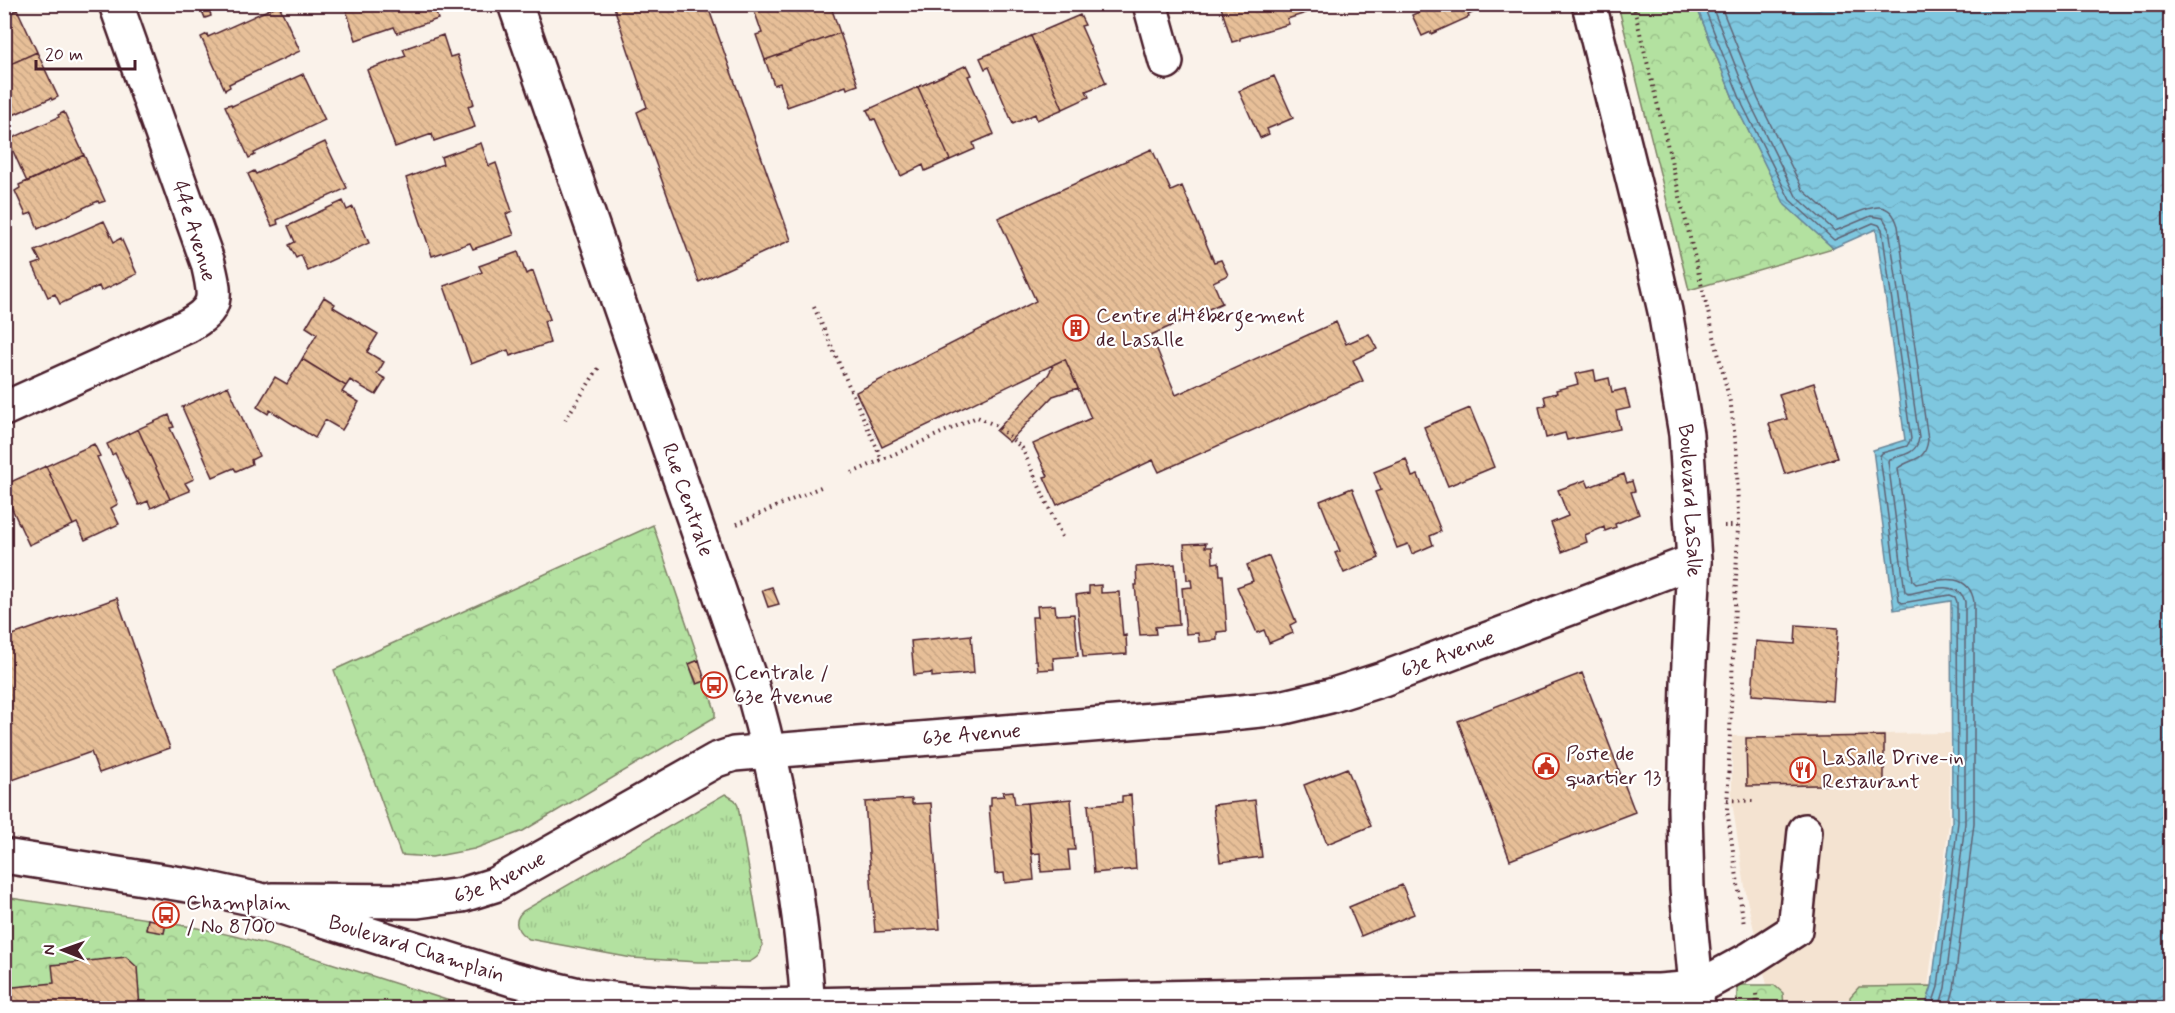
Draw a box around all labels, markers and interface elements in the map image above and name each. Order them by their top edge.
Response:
scale bar [36,33,135,71]
text: 20 m [45,43,83,67]
street label: 44e Avenue [165,177,223,285]
place label: Centre d'Hébergement de Lasalle [1096,302,1305,354]
building icon: Centre d'Hébergement de Lasalle [1061,313,1091,343]
street label: Boulevard LaSalle [1671,422,1708,578]
street label: Rue Centrale [655,439,720,560]
street label: 63e Avenue [1397,624,1499,685]
place label: Centrale / 63e Avenue [734,659,833,711]
bus stop icon: Centrale / 63e Avenue [699,670,729,700]
street label: 63e Avenue [921,717,1022,753]
place label: Poste de quartier 13 [1566,740,1661,792]
place label: LaSalle Drive-in Restaurant [1822,744,1964,796]
public building icon: Poste de quartier 13 [1531,751,1561,781]
restaurant icon: LaSalle Drive-in Restaurant [1788,755,1818,785]
street label: 63e Avenue [452,845,551,910]
place label: Champlain / No 8700 [186,889,291,941]
bus stop icon: Champlain / No 8700 [151,900,181,930]
street label: Boulevard Champlain [325,908,508,990]
north arrow [33,920,93,980]
text: N [39,944,60,955]

